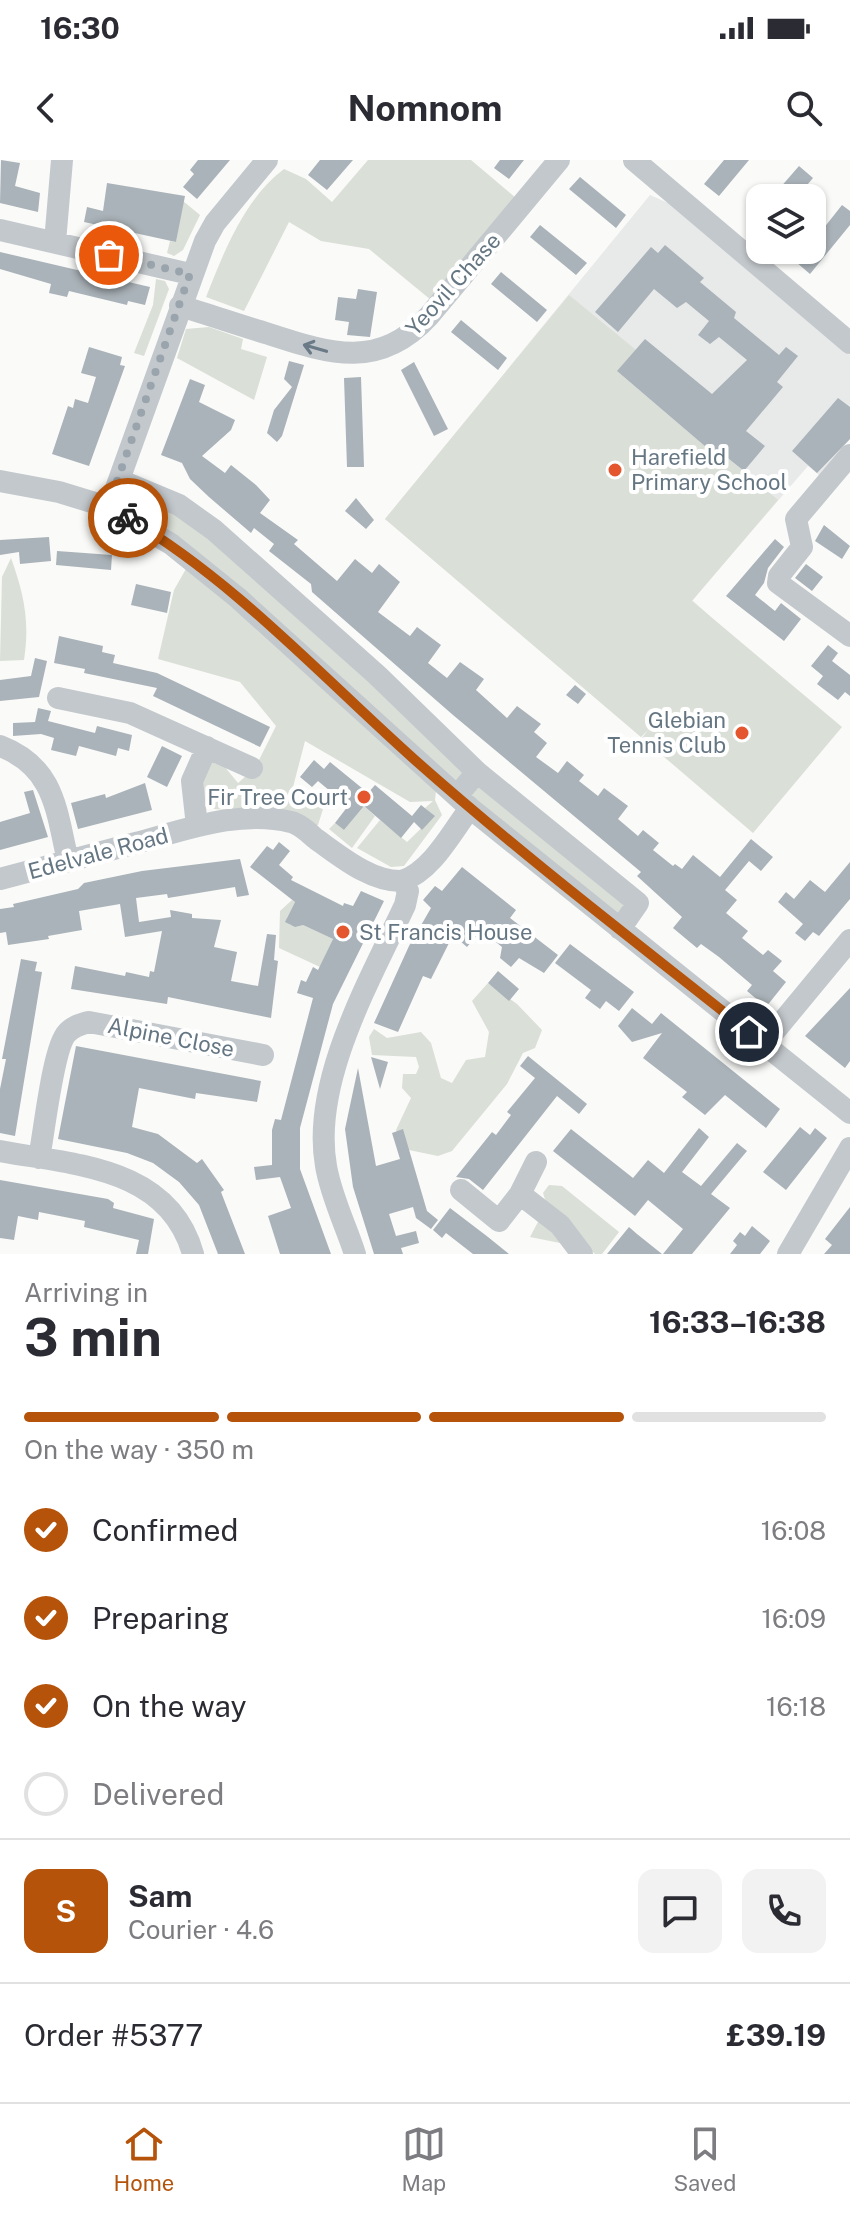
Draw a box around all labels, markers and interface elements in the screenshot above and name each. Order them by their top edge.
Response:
text: 16:30 [40,10,120,46]
icon: back [24,86,68,130]
icon: search [782,86,826,130]
text: Nomnom [348,87,502,129]
map controls [746,184,826,264]
button: layers [746,184,826,264]
pin [75,221,143,289]
street label: Yeovil Chase [400,227,506,341]
icon: bag [87,233,131,277]
one-way arrow [302,340,328,355]
place label: Harefield Primary School [631,444,787,495]
marker: Harefield Primary School [606,461,624,479]
courier [88,478,168,558]
icon: bike [106,496,150,540]
place label: Glebian Tennis Club [607,707,726,758]
marker: Glebian Tennis Club [733,724,751,742]
place label: Fir Tree Court [207,784,348,810]
marker: Fir Tree Court [355,788,373,806]
street label: Edelvale Road [25,822,171,884]
place label: St Francis House [359,919,532,945]
marker: St Francis House [334,923,352,941]
pin [715,998,783,1066]
icon: home [727,1010,771,1054]
street label: Alpine Close [105,1012,237,1062]
text: Arriving in [24,1277,148,1308]
text: 16:33–16:38 [649,1304,826,1340]
text: 3 min [24,1307,162,1368]
text: On the way · 350 m [24,1434,254,1465]
icon: check [24,1508,68,1552]
text: Confirmed [92,1512,238,1548]
text: 16:08 [761,1515,826,1546]
icon: check [24,1596,68,1640]
text: Preparing [92,1600,229,1636]
text: 16:09 [761,1603,826,1634]
icon: check [24,1684,68,1728]
text: On the way [92,1688,246,1724]
text: 16:18 [766,1691,826,1722]
text: Delivered [92,1776,224,1812]
button: chat [638,1869,722,1953]
button: phone [742,1869,826,1953]
text: Sam [128,1878,192,1914]
text: S [56,1893,76,1929]
text: Courier · 4.6 [128,1914,274,1945]
text: Order #5377 [24,2017,203,2053]
text: £39.19 [726,2017,826,2053]
tab: Home [114,2122,174,2196]
tab: Map [401,2122,446,2196]
tab: Saved [673,2122,736,2196]

